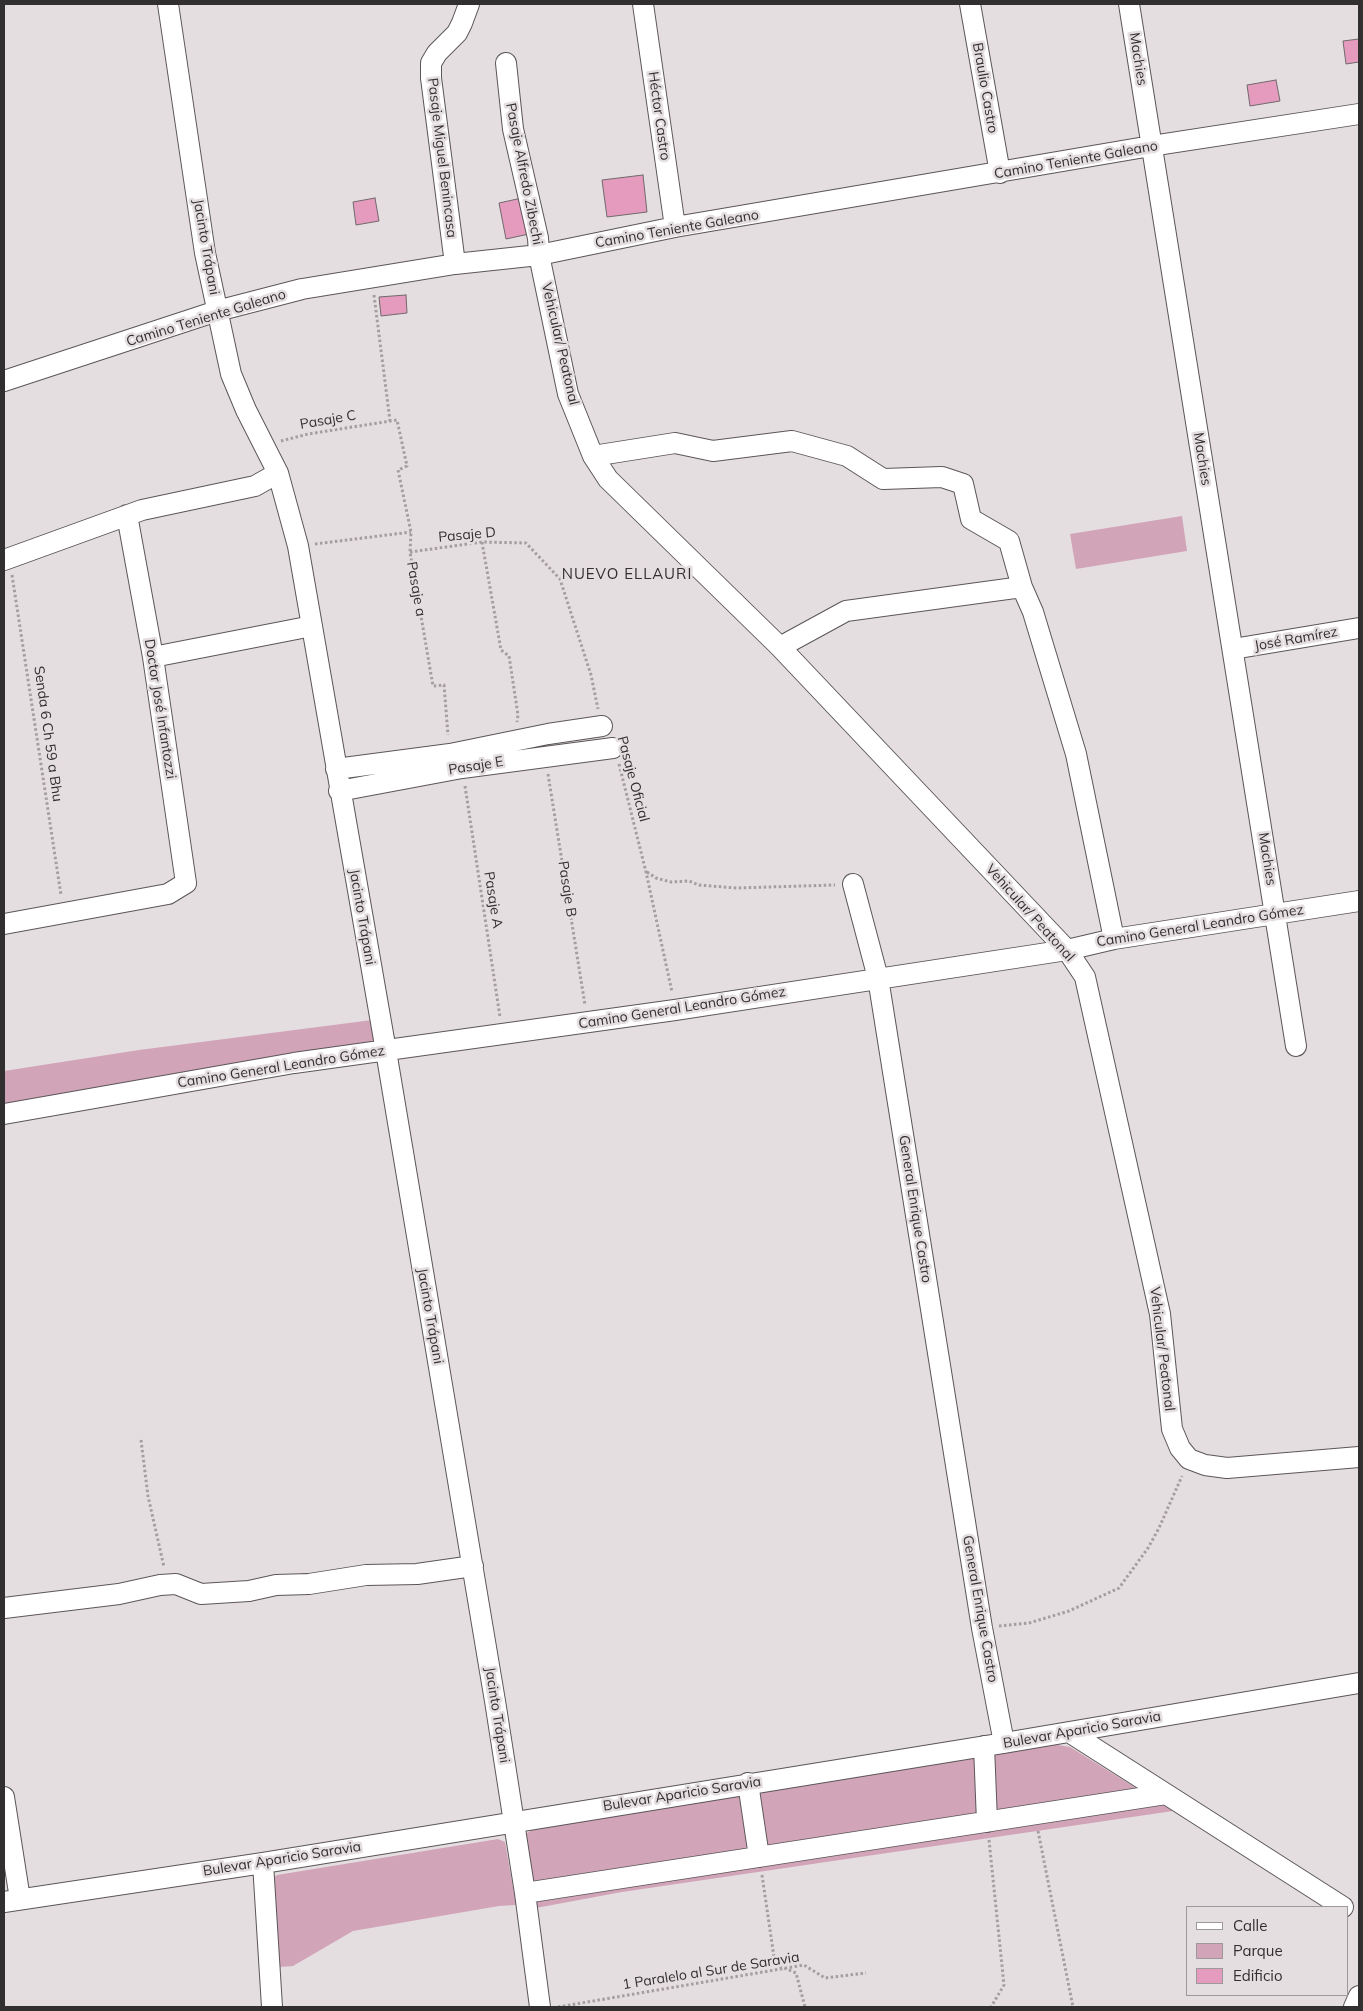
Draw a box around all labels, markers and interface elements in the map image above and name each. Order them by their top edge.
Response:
street label: Machies [1126,31,1150,87]
street label: Braulio Castro [969,41,1001,135]
street label: Héctor Castro [644,71,674,161]
street label: Pasaje Miguel Benincasa [424,77,460,239]
street label: Pasaje Alfredo Zibechi [502,102,546,246]
street label: Camino Teniente Galeano [993,137,1159,183]
street label: Jacinto Trápani [189,198,223,296]
street label: Camino Teniente Galeano [594,206,760,252]
street label: Vehicular/ Peatonal [538,281,582,407]
street label: Camino Teniente Galeano [124,286,288,350]
street label: Pasaje C [299,407,357,433]
street label: Machies [1190,431,1214,487]
street label: Pasaje D [438,524,496,546]
street label: Pasaje a [403,560,429,618]
district label: NUEVO ELLAURI [560,565,694,583]
street label: José Ramírez [1253,623,1339,655]
street label: Doctor José Infantozzi [141,638,179,780]
street label: Senda 6 Ch 59 a Bhu [30,665,66,803]
street label: Pasaje Oficial [614,734,652,824]
street label: Pasaje E [447,753,505,779]
street label: Machies [1255,831,1279,887]
street label: Pasaje B [554,860,580,918]
street label: Vehicular/ Peatonal [982,861,1078,965]
street label: Jacinto Trápani [345,868,379,966]
street label: Pasaje A [480,870,506,930]
street label: Camino General Leandro Gómez [1095,901,1305,951]
street label: Camino General Leandro Gómez [577,983,787,1033]
street label: Camino General Leandro Gómez [176,1042,386,1092]
street label: General Enrique Castro [895,1134,935,1284]
street label: Jacinto Trápani [413,1267,447,1365]
street label: Vehicular/ Peatonal [1146,1286,1178,1412]
street label: General Enrique Castro [959,1534,1001,1684]
street label: Jacinto Trápani [481,1666,513,1764]
street label: Bulevar Aparicio Saravia [1002,1708,1162,1752]
street label: Bulevar Aparicio Saravia [602,1773,762,1815]
street label: Bulevar Aparicio Saravia [202,1838,362,1880]
legend [1186,1906,1348,1996]
text: Calle [1233,1916,1267,1935]
text: Parque [1233,1941,1283,1960]
street label: 1 Paralelo al Sur de Saravia [621,1949,801,1993]
text: Edificio [1233,1966,1283,1985]

